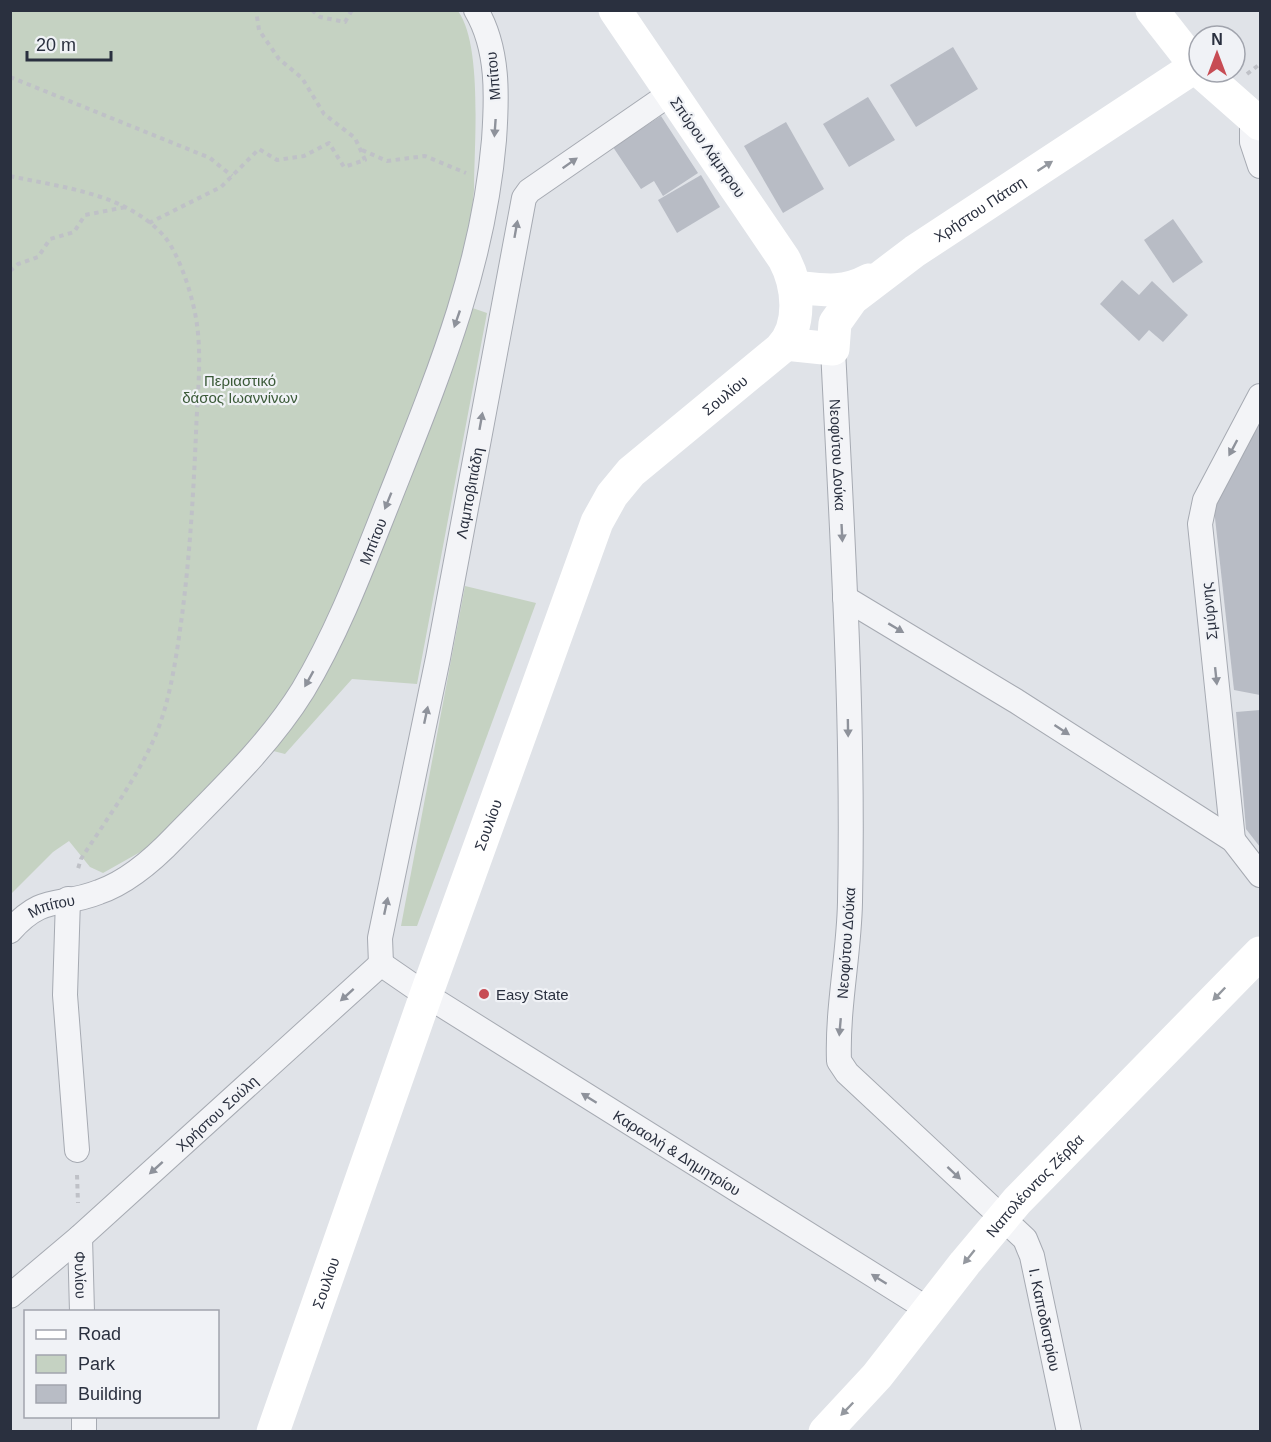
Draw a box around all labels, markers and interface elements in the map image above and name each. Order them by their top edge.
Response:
scale bar [27,24,111,62]
north arrow [1187,24,1247,84]
text: N [1211,31,1223,48]
text: 20 m [36,35,76,55]
street label: Μπίτου [482,51,504,101]
street label: Σπύρου Λάμπρου [667,94,749,200]
one-way arrow [490,119,500,138]
one-way arrow [562,157,578,169]
one-way arrow [1036,160,1052,172]
street label: Χρήστου Πάτση [931,173,1028,245]
one-way arrow [512,219,521,238]
one-way arrow [452,310,462,328]
street label: Σουλίου [699,371,750,418]
park label: Περιαστικό δάσος Ιωαννίνων [182,372,298,406]
street label: Νεοφύτου Δούκα [827,398,850,512]
one-way arrow [477,411,486,430]
one-way arrow [1228,440,1238,457]
street label: Λαμποβιτιάδη [452,446,486,540]
one-way arrow [383,492,392,510]
street label: Μπίτου [356,515,389,567]
one-way arrow [838,523,847,542]
street label: Σμύρνης [1198,581,1220,641]
one-way arrow [888,623,905,633]
one-way arrow [1211,667,1220,686]
one-way arrow [304,671,314,688]
one-way arrow [422,706,431,725]
one-way arrow [843,718,853,737]
one-way arrow [1054,724,1070,735]
street label: Σουλίου [470,797,505,853]
street label: Νεοφύτου Δούκα [834,886,858,999]
street label: Μπίτου [25,891,76,921]
one-way arrow [382,897,391,916]
place label: Easy State [496,986,569,1003]
marker: Easy State [477,987,491,1001]
one-way arrow [1212,987,1226,1001]
one-way arrow [340,988,355,1001]
one-way arrow [835,1018,845,1037]
street label: Χρήστου Σούλη [172,1072,261,1154]
one-way arrow [581,1092,598,1103]
street label: Καραολή & Δημητρίου [610,1106,744,1199]
street label: Ναπολέοντος Ζέρβα [982,1130,1087,1240]
one-way arrow [149,1161,164,1174]
one-way arrow [946,1166,960,1180]
one-way arrow [963,1250,975,1265]
street label: Φυλίου [72,1251,90,1299]
street label: Σουλίου [308,1255,342,1311]
street label: Ι. Καποδιστρίου [1026,1266,1064,1373]
one-way arrow [871,1274,887,1285]
legend [24,1310,219,1418]
text: Road [78,1324,121,1344]
text: Park [78,1354,116,1374]
text: Building [78,1384,142,1404]
one-way arrow [840,1402,854,1416]

